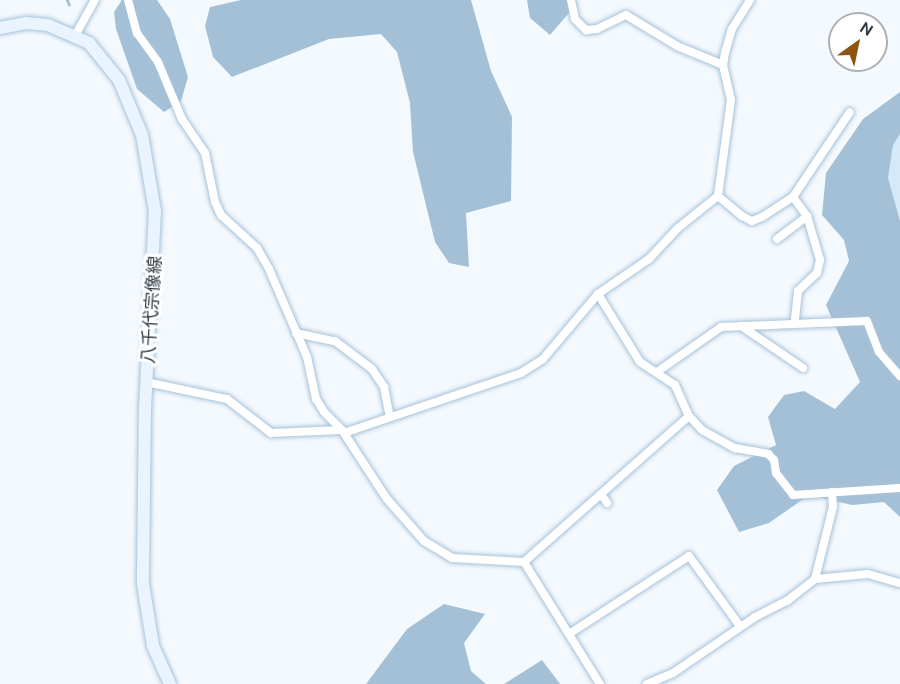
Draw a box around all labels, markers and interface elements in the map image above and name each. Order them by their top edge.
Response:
north arrow [828,12,888,72]
text: N [857,18,877,39]
street label: 八千代宗像線 [136,255,166,365]

